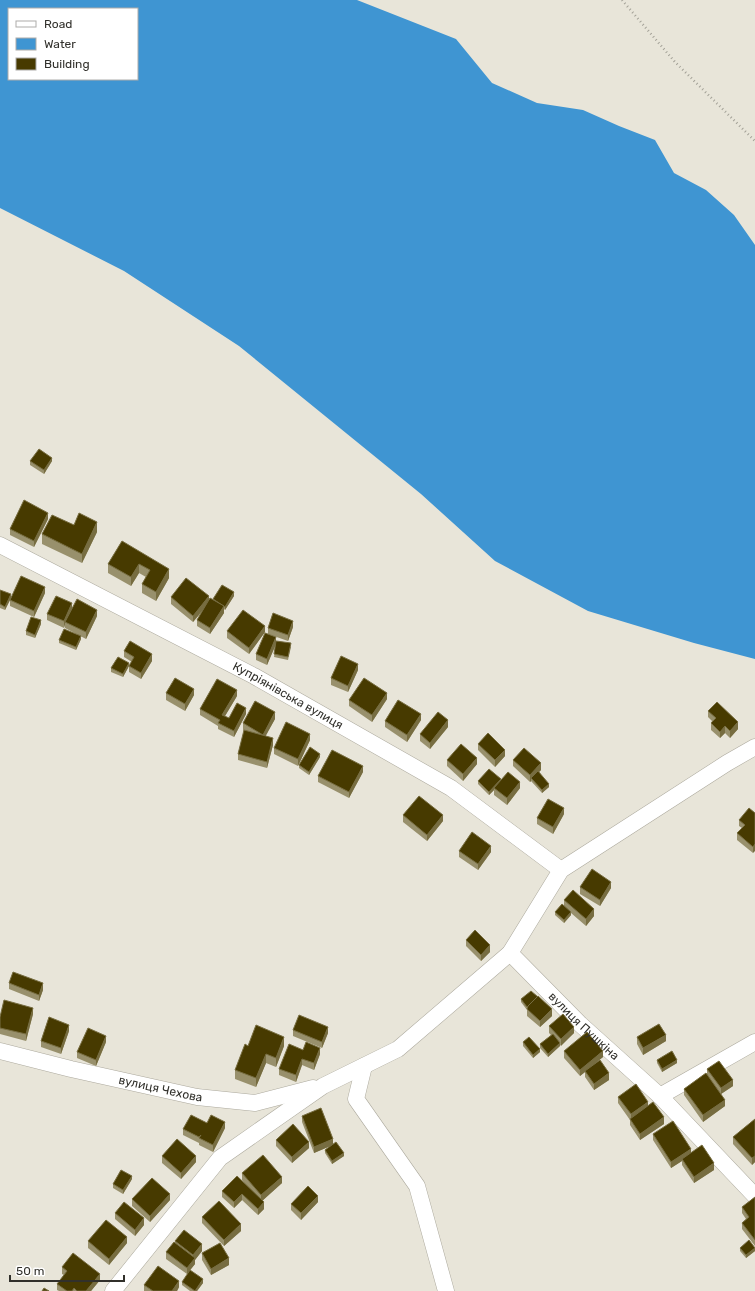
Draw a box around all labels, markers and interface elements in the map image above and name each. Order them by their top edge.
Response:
legend [8,8,138,80]
text: Road [44,17,72,31]
text: Water [44,37,76,51]
text: Building [44,57,90,71]
street label: Купріянівська вулиця [230,659,346,732]
street label: вулиця Пушкіна [546,989,622,1063]
street label: вулиця Чехова [117,1073,203,1105]
scale bar [10,1257,124,1283]
text: 50 m [16,1264,44,1278]

